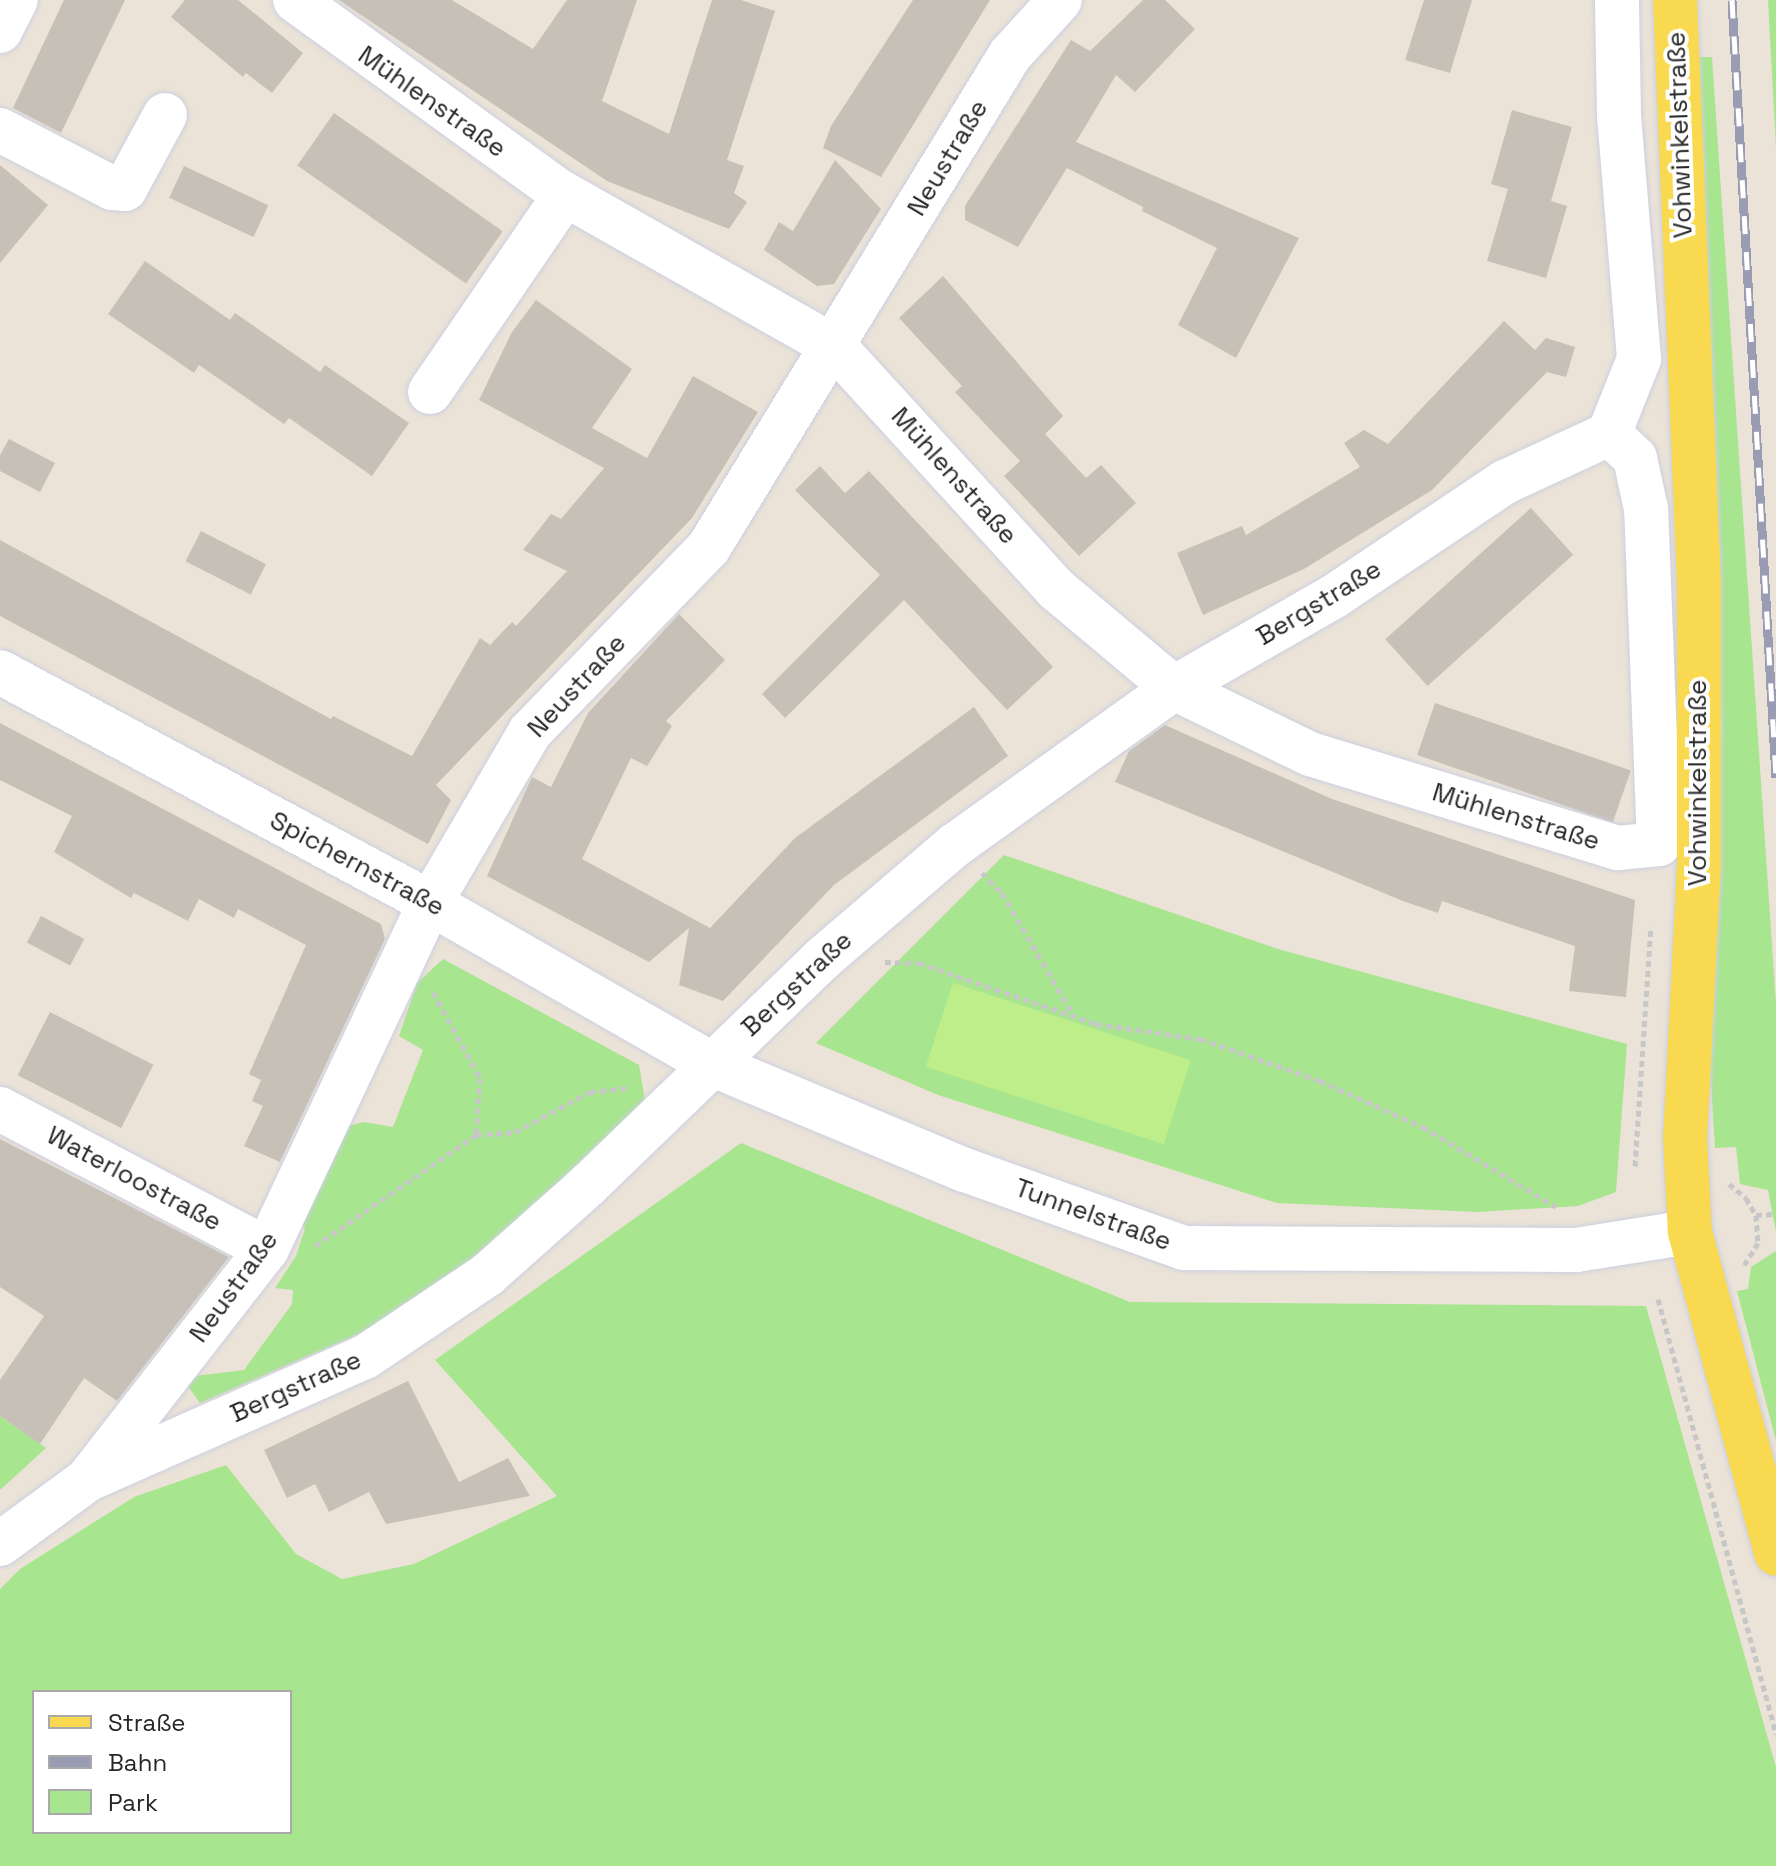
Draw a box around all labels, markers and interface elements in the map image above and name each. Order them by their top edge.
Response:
street label: Vohwinkelstraße [1661,31,1699,239]
street label: Mühlenstraße [352,39,512,165]
street label: Neustraße [901,94,995,222]
street label: Mühlenstraße [884,401,1024,551]
street label: Bergstraße [1251,554,1387,652]
street label: Neustraße [521,628,633,744]
street label: Vohwinkelstraße [1682,680,1714,886]
street label: Mühlenstraße [1429,777,1603,857]
street label: Spichernstraße [264,805,450,923]
street label: Bergstraße [735,925,859,1043]
street label: Waterloostraße [41,1120,227,1238]
street label: Tunnelstraße [1011,1172,1175,1258]
street label: Neustraße [183,1225,285,1349]
street label: Bergstraße [226,1344,366,1430]
legend [32,1690,292,1834]
text: Straße [108,1707,185,1738]
text: Bahn [108,1747,167,1778]
text: Park [108,1787,158,1818]

